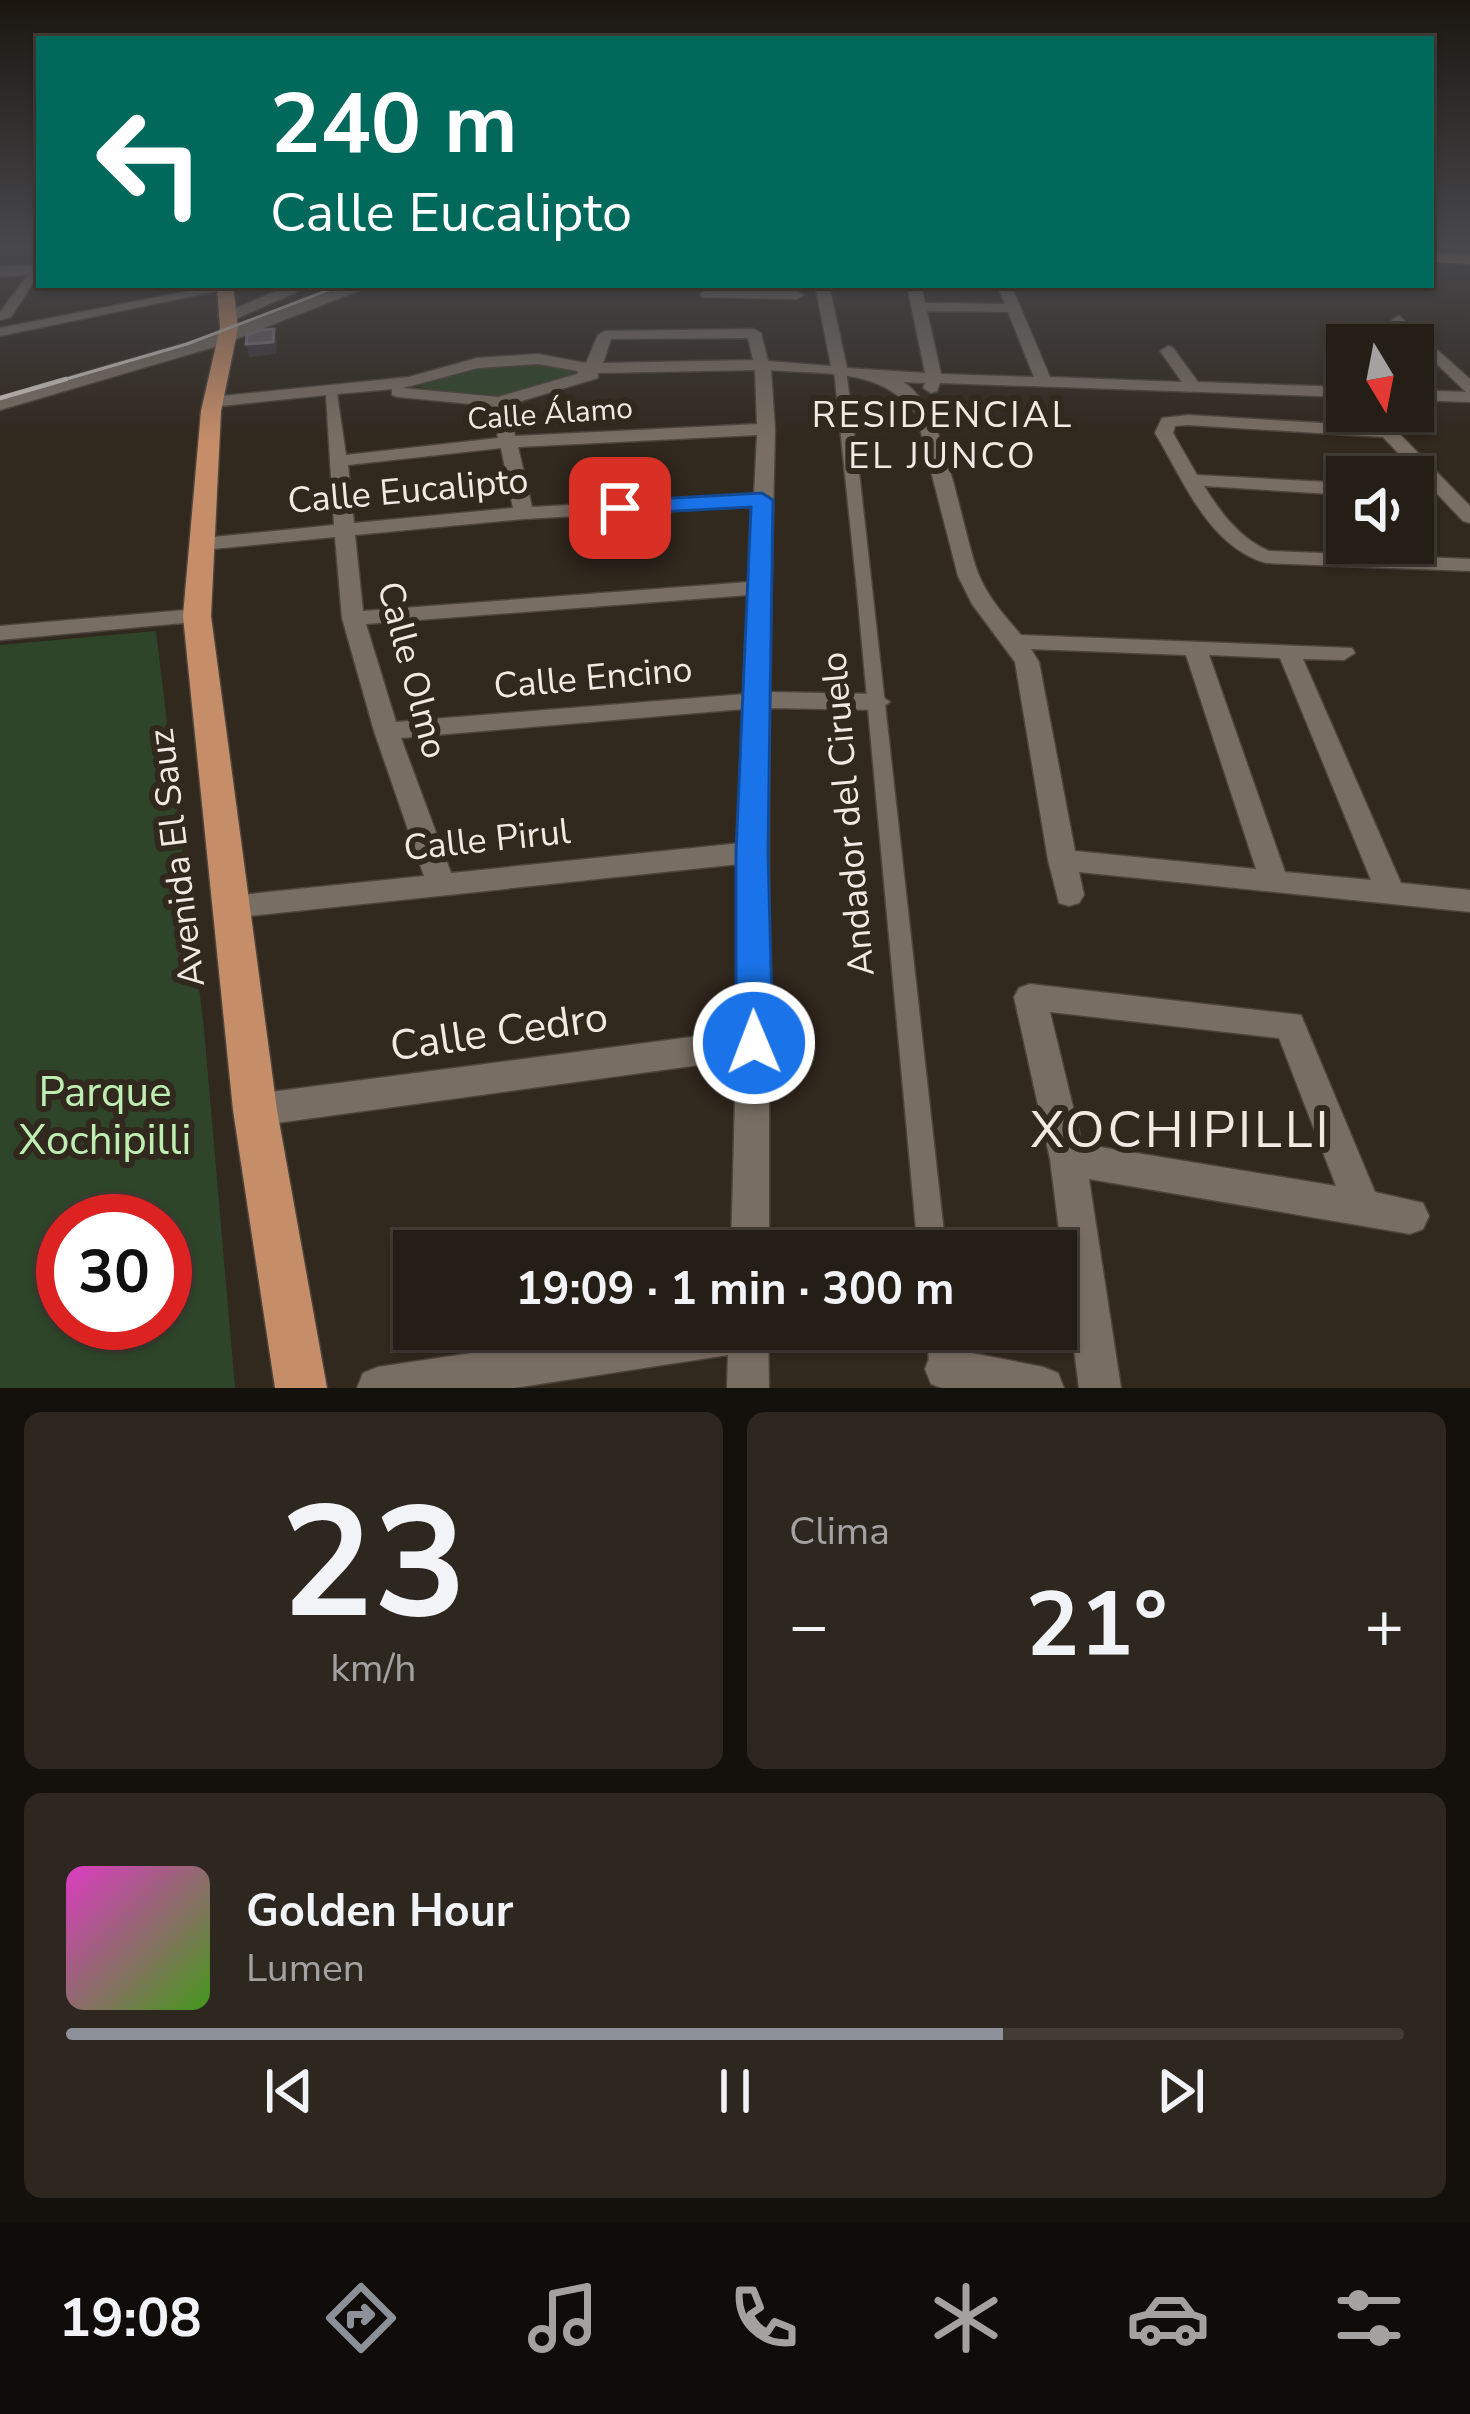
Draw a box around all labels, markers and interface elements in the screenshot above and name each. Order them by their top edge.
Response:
text: 240 m [270,67,518,182]
icon: left [72,84,228,240]
text: Calle Eucalipto [270,176,632,250]
north arrow [1326,324,1434,432]
map controls [1326,324,1434,564]
street label: Calle Álamo [466,388,634,440]
district label: RESIDENCIAL EL JUNCO [812,391,1074,481]
street label: Calle Eucalipto [286,456,530,526]
button: sound [1326,456,1434,564]
pin [569,457,671,559]
icon: arrive [587,475,653,541]
street label: Calle Olmo [365,576,459,764]
street label: Calle Encino [492,645,694,711]
street label: Andador del Ciruelo [809,650,887,978]
street label: Avenida El Sauz [137,726,217,990]
street label: Calle Pirul [401,807,573,873]
position arrow [691,980,817,1106]
street label: Calle Cedro [386,989,612,1075]
park label: Parque Xochipilli [19,1064,191,1169]
district label: XOCHIPILLI [1031,1095,1331,1165]
speed limit sign: 30 [36,1194,192,1350]
text: 19:09 · 1 min · 300 m [515,1259,955,1320]
text: 23 [280,1457,467,1670]
text: Clima [789,1505,890,1558]
text: 21° [1025,1564,1168,1687]
text: − [789,1581,829,1671]
text: + [1364,1581,1404,1671]
text: km/h [331,1642,416,1695]
text: Golden Hour [246,1881,513,1942]
text: Lumen [246,1942,365,1995]
icon: previous [256,2058,322,2124]
icon: pause [702,2058,768,2124]
icon: next [1148,2058,1214,2124]
icon: directions [319,2276,403,2360]
icon: music [521,2276,605,2360]
icon: phone [722,2276,806,2360]
icon: climate [924,2276,1008,2360]
icon: car [1126,2276,1210,2360]
icon: filters [1327,2276,1411,2360]
text: 19:08 [59,2281,202,2355]

